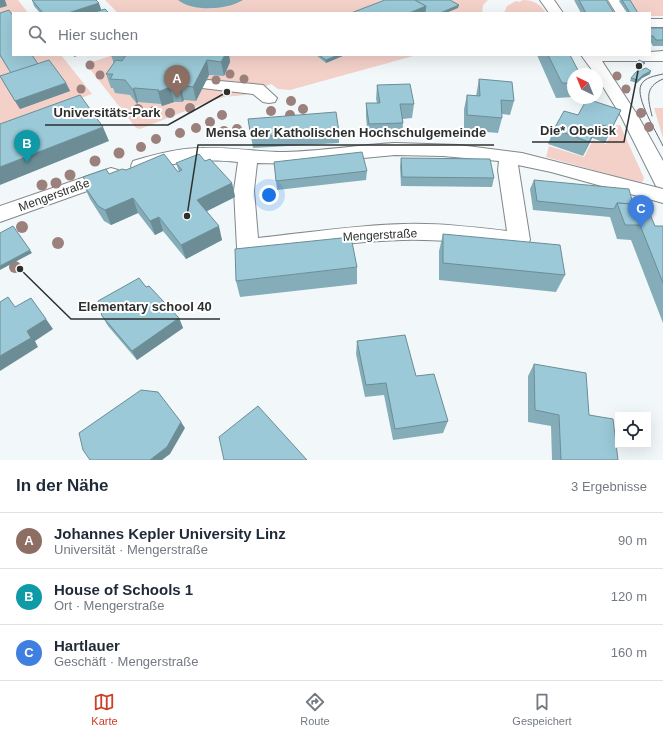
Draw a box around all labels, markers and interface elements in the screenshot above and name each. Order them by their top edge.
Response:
search box [12,12,651,56]
icon: search [26,23,48,45]
text: Hier suchen [58,26,138,43]
pin: A [164,65,190,98]
north arrow [567,68,603,104]
callout: Universitäts-Park [45,100,168,125]
text: Universitäts-Park [54,105,161,120]
callout: Die* Obelisk [532,117,624,142]
callout: Mensa der Katholischen Hochschulgemeinde [198,120,494,145]
text: Die* Obelisk [540,123,617,138]
text: Mensa der Katholischen Hochschulgemeinde [206,125,486,140]
pin: B [14,130,40,163]
street label: Mengerstraße [17,176,92,214]
your location [259,185,279,205]
pin: C [628,195,654,228]
street label: Mengerstraße [342,226,418,244]
callout: Elementary school 40 [71,294,220,319]
text: Elementary school 40 [78,299,212,314]
map controls [615,412,651,448]
button: locate [615,412,651,448]
text: In der Nähe [16,476,109,495]
text: 3 Ergebnisse [571,479,647,494]
text: Johannes Kepler University Linz [54,525,286,542]
text: A [24,533,34,548]
text: 90 m [618,533,647,548]
text: Universität · Mengerstraße [54,542,208,557]
text: House of Schools 1 [54,581,193,598]
text: B [24,589,34,604]
text: 120 m [611,589,647,604]
text: Ort · Mengerstraße [54,598,165,613]
text: Hartlauer [54,637,120,654]
text: C [24,645,34,660]
text: 160 m [611,645,647,660]
text: Geschäft · Mengerstraße [54,654,199,669]
tab: Karte [91,691,118,727]
tab: Route [300,691,330,727]
tab: Gespeichert [512,691,572,727]

